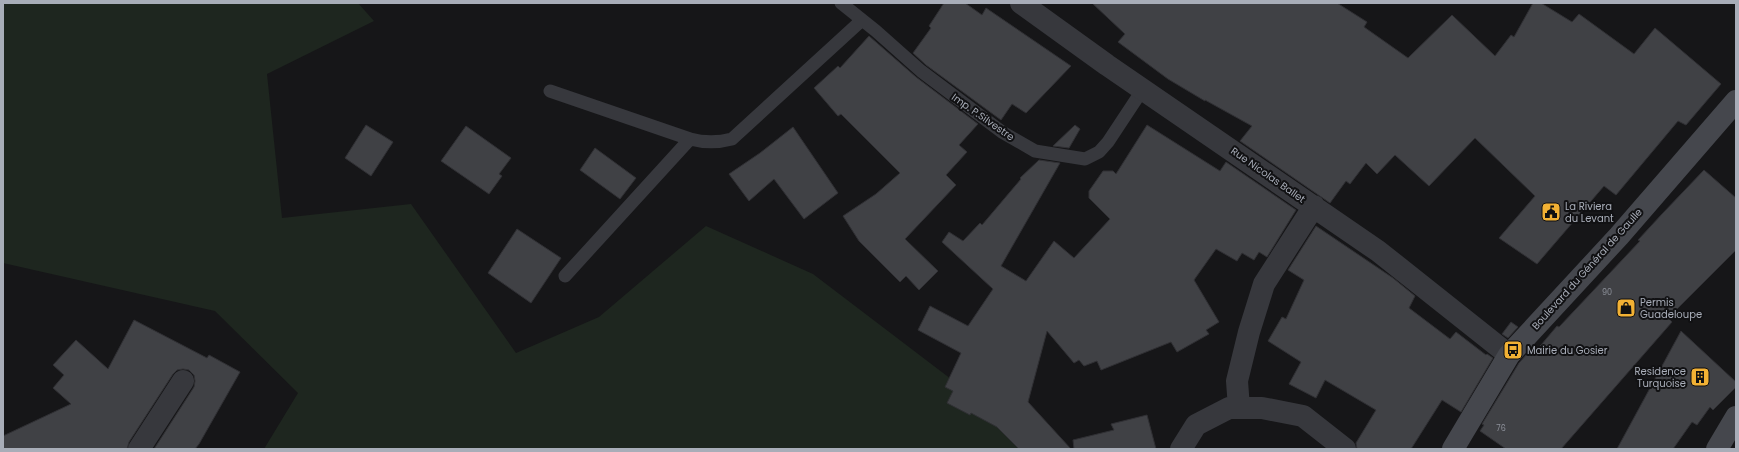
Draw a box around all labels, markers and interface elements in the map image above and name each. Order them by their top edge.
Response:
street label: Imp. P.Silvestre [949,90,1017,144]
street label: Rue Nicolas Ballet [1228,144,1309,207]
place label: La Riviera du Levant [1565,199,1614,226]
public building icon: La Riviera du Levant [1540,201,1562,223]
street label: Boulevard du Général de Gaulle [1528,205,1646,333]
house number: 90 [1602,287,1612,298]
place label: Permis Guadeloupe [1640,295,1702,322]
shop icon: Permis Guadeloupe [1615,297,1637,319]
bus stop icon: Mairie du Gosier [1502,339,1524,361]
place label: Mairie du Gosier [1527,343,1608,358]
place label: Residence Turquoise [1634,364,1686,391]
building icon: Residence Turquoise [1689,366,1711,388]
house number: 76 [1496,423,1506,434]

